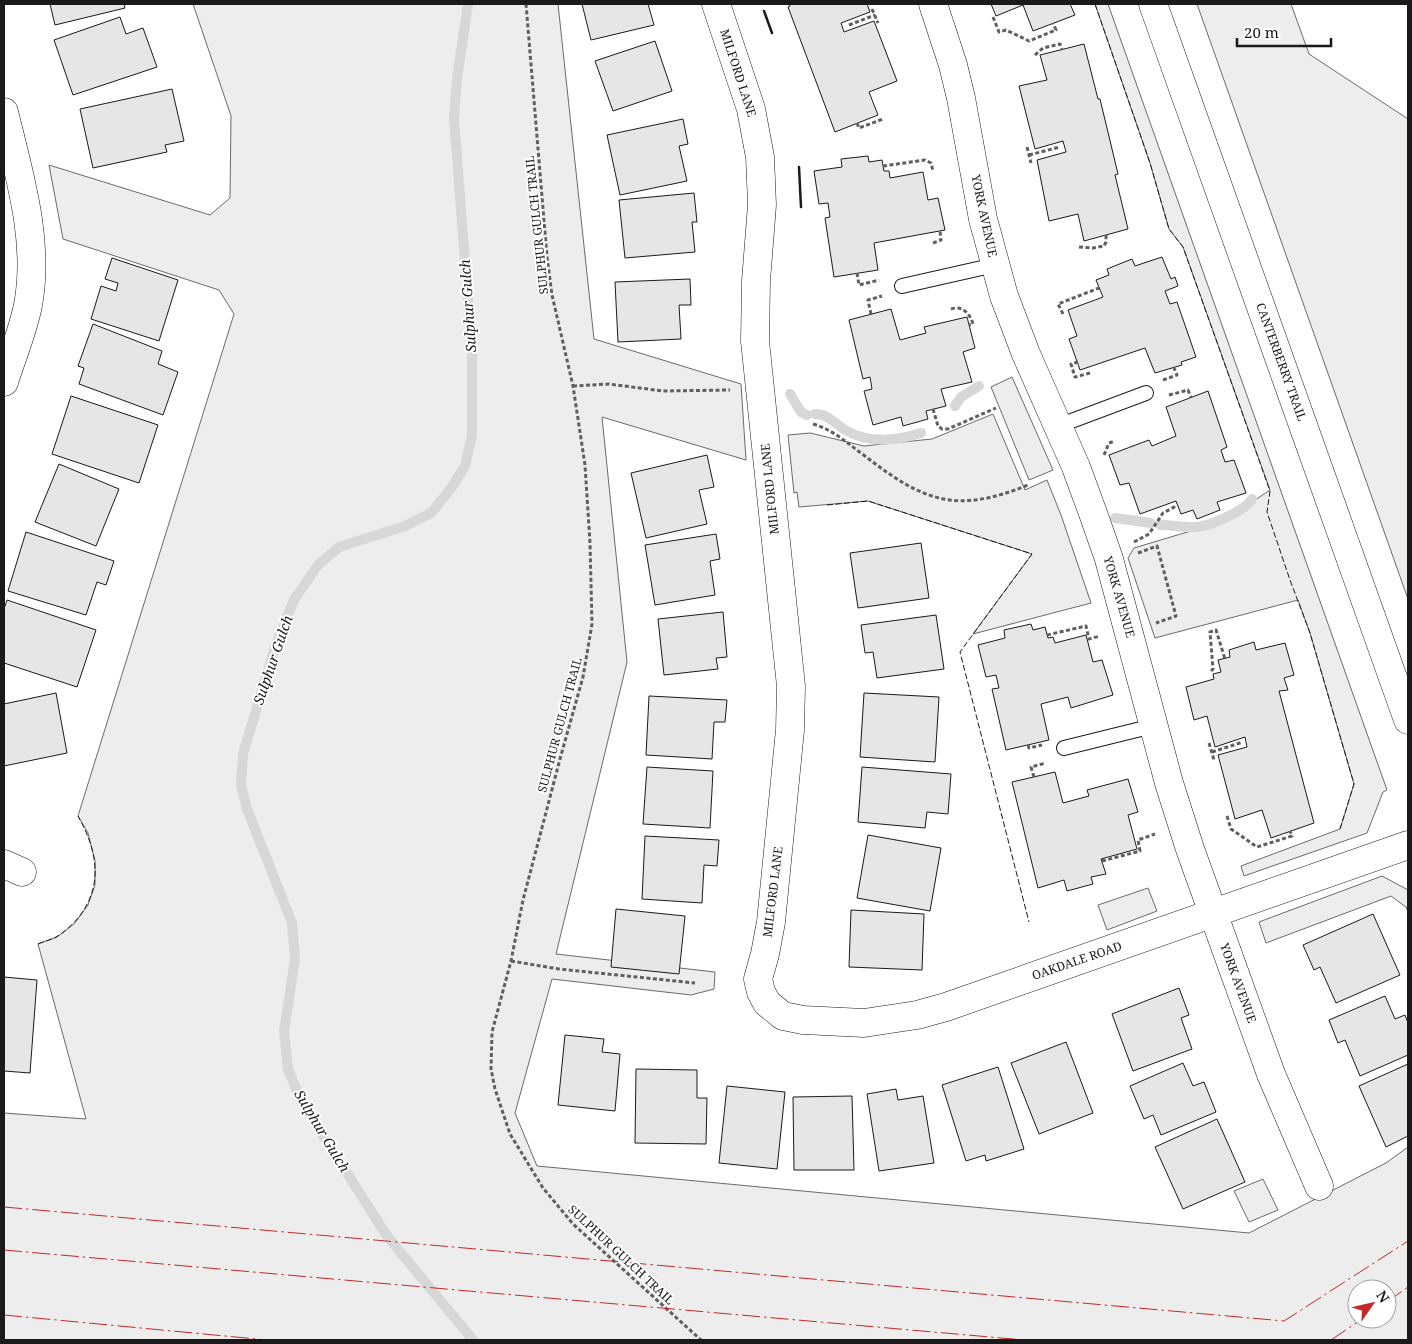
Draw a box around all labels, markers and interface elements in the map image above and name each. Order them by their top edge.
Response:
scale bar [1237,15,1331,47]
text: 20 m [1244,22,1279,42]
street label: MILFORD LANE [716,27,761,119]
street label: SULPHUR GULCH TRAIL [521,155,552,295]
street label: YORK AVENUE [967,172,1002,259]
water label: Sulphur Gulch [455,258,480,353]
street label: CANTERBERRY TRAIL [1252,300,1311,423]
street label: MILFORD LANE [756,443,783,535]
street label: YORK AVENUE [1099,553,1139,639]
water label: Sulphur Gulch [248,612,297,707]
street label: SULPHUR GULCH TRAIL [533,655,586,794]
street label: MILFORD LANE [758,846,787,938]
street label: OAKDALE ROAD [1030,937,1124,984]
street label: YORK AVENUE [1216,940,1261,1025]
water label: Sulphur Gulch [290,1086,355,1176]
street label: SULPHUR GULCH TRAIL [565,1201,678,1308]
north arrow [1347,1279,1397,1329]
text: N [1372,1287,1394,1306]

